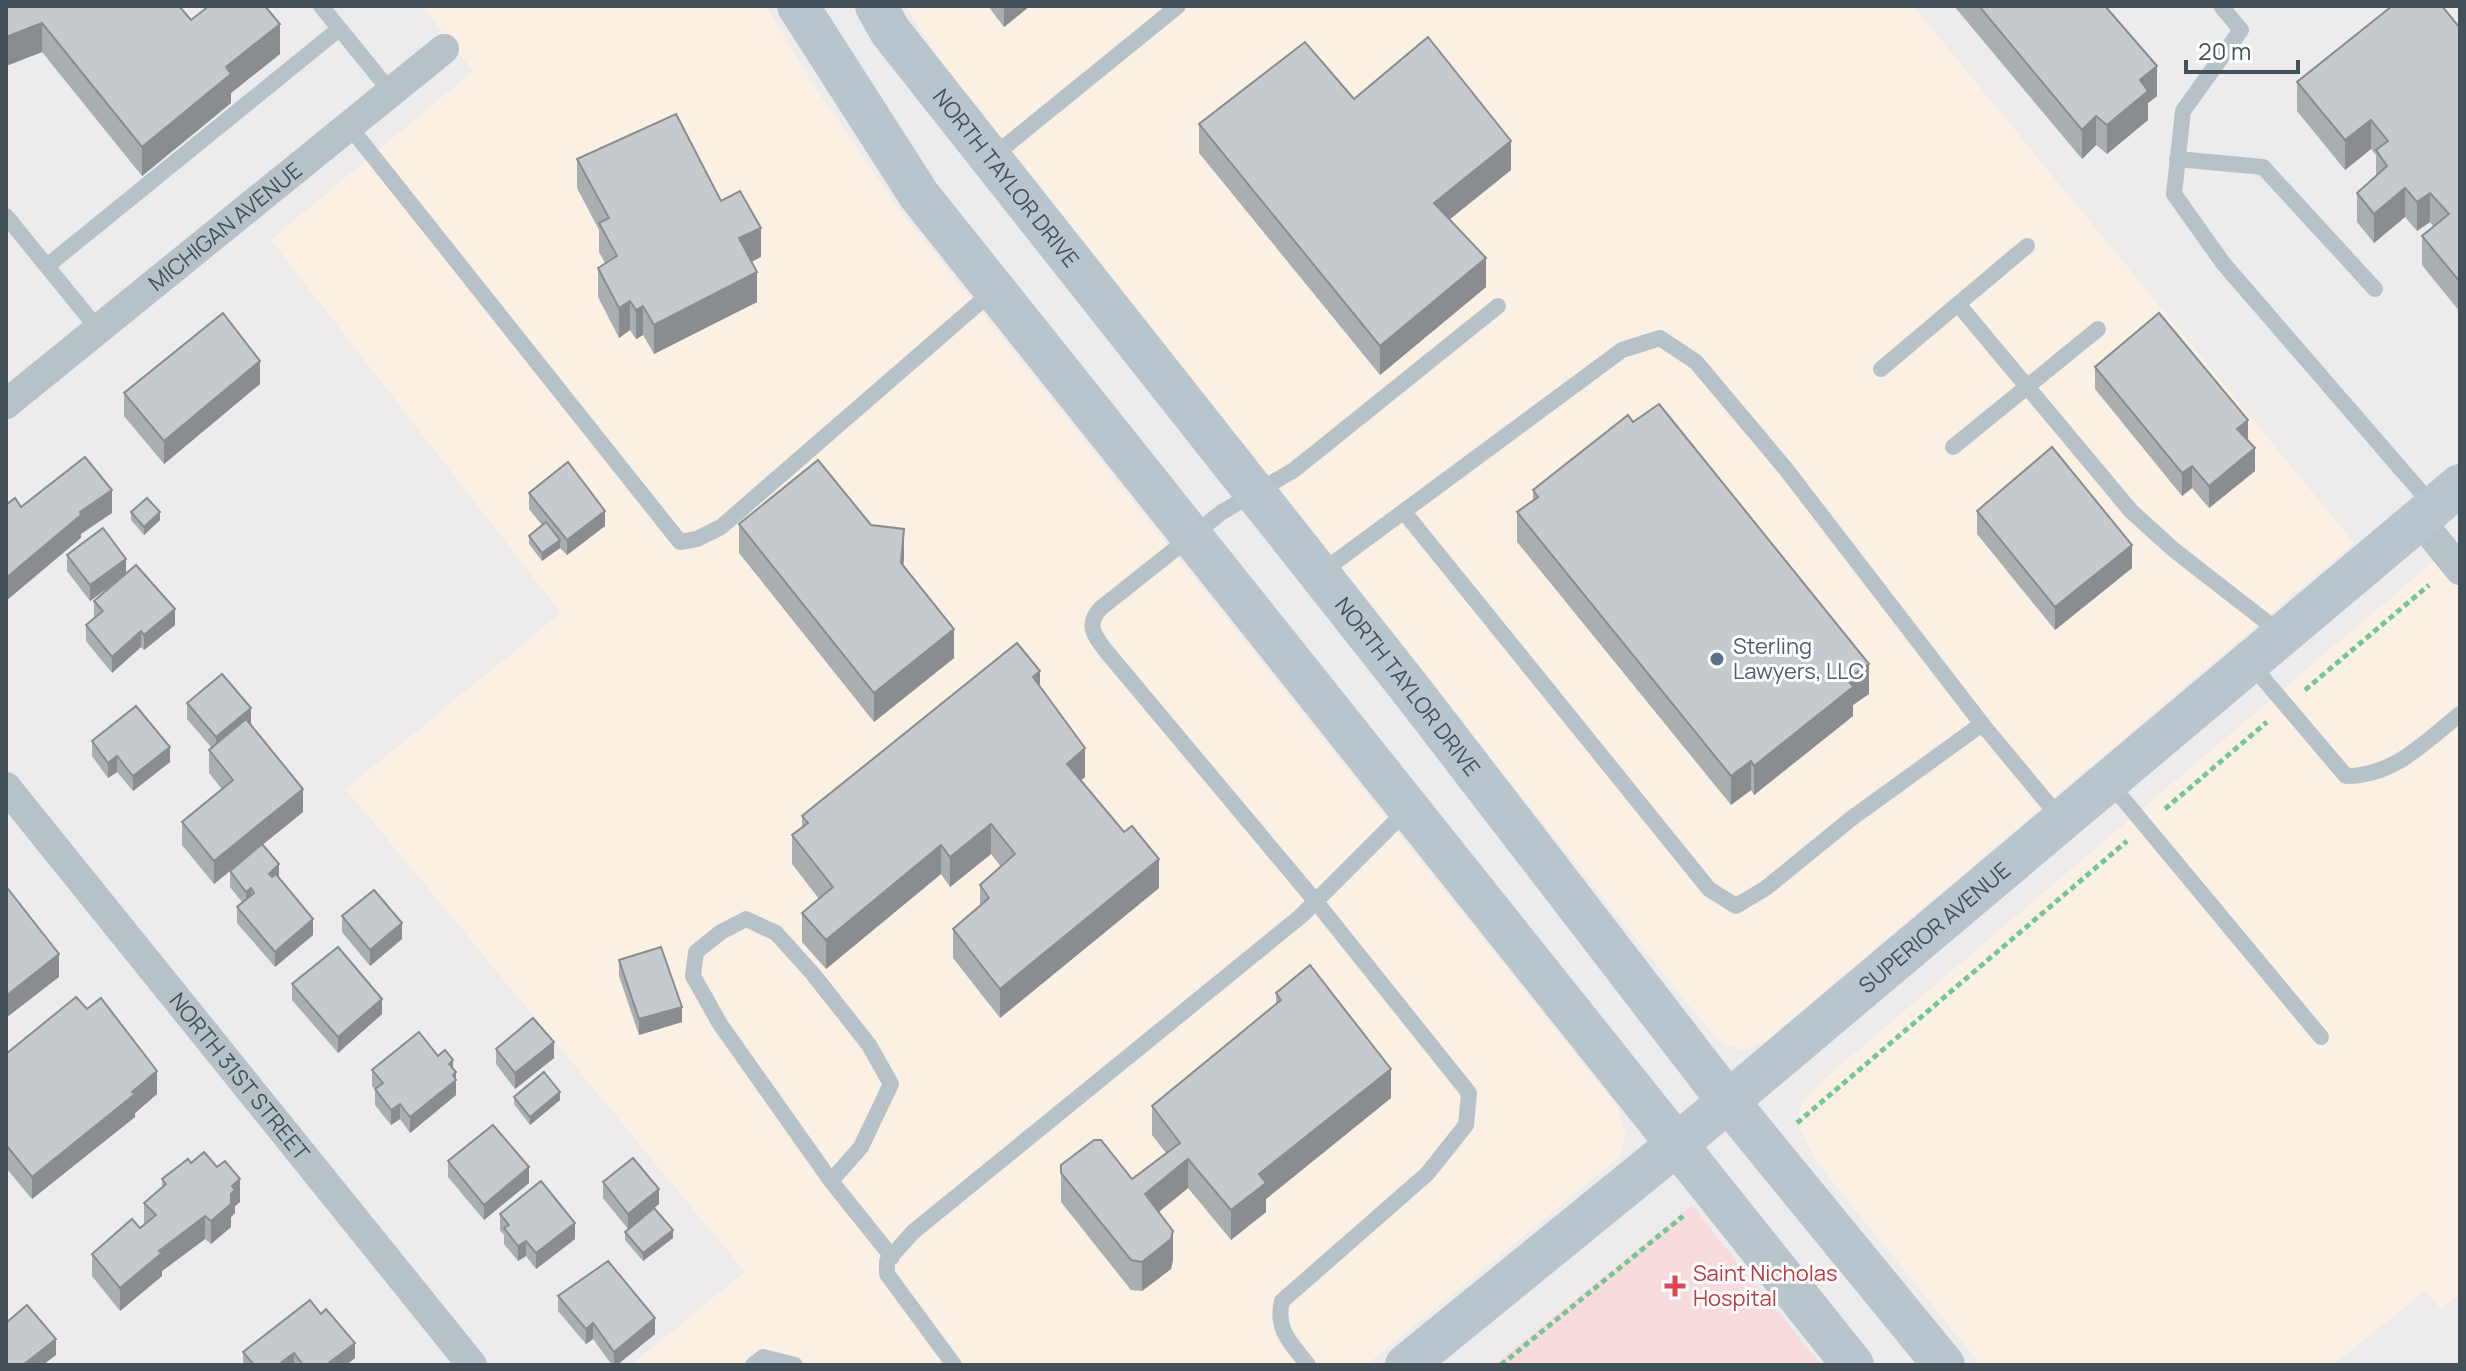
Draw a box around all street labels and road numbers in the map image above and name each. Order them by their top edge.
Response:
street label: NORTH TAYLOR DRIVE [926,83,1086,273]
street label: MICHIGAN AVENUE [142,155,308,298]
street label: NORTH TAYLOR DRIVE [1328,591,1487,782]
street label: SUPERIOR AVENUE [1852,855,2017,1000]
street label: NORTH 31ST STREET [163,986,316,1167]

